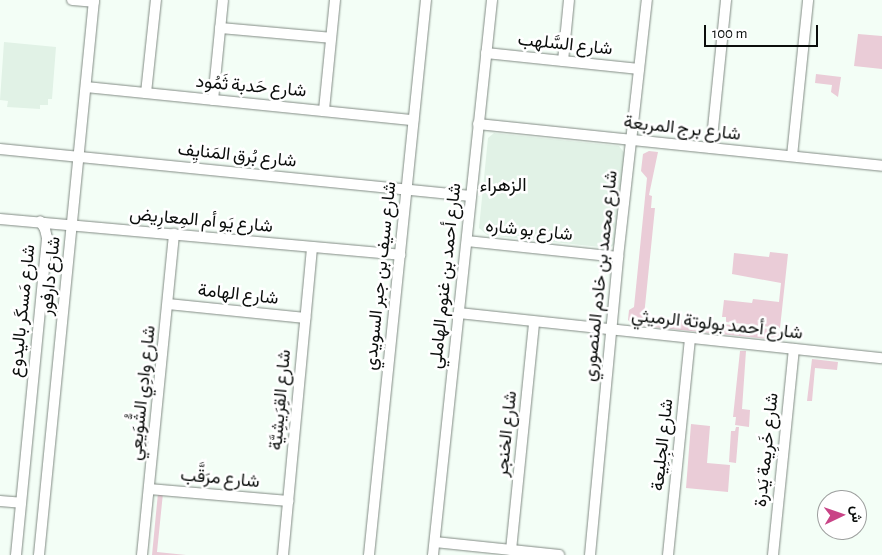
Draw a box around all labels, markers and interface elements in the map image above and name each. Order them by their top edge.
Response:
scale bar [707,15,821,47]
text: 100 m [712,26,747,41]
street label: شارع السَّلهب [517,29,613,61]
street label: شارع حَدبة ثَمُود [195,71,307,103]
street label: شارع برج المربعة [622,112,742,146]
street label: شارع بُرق المَنايِف [177,139,297,173]
street label: شارع محمد بن خادم المنصوري [579,169,623,383]
district label: الزهراء [479,175,527,197]
street label: شارع سيف بن جبر السويدي [360,181,402,371]
street label: شارع أحمد بن غنوم الهاملي [426,182,466,370]
street label: شارع يَو أم المِعارِيض [128,204,274,238]
street label: شارع بو شاره [484,216,574,246]
street label: شارع دارفور [36,235,66,317]
street label: شارع مَسكَر باليدوع [5,243,41,379]
street label: شارع الهامة [197,280,279,310]
street label: شارع أحمد بولوتة الرميثي [630,305,804,345]
street label: شارع وادِي الشُّوَيعِي [125,324,161,462]
street label: شارع القِرَيشِيَّة [266,349,296,451]
street label: شارع الخنجر [492,390,522,478]
street label: شارع خَرِيمة يَدرة [750,392,784,508]
street label: شارع الجِلِيعة [647,398,679,492]
street label: شارع مرَقَّب [179,465,261,493]
north arrow [817,490,867,540]
text: ش [849,505,863,523]

